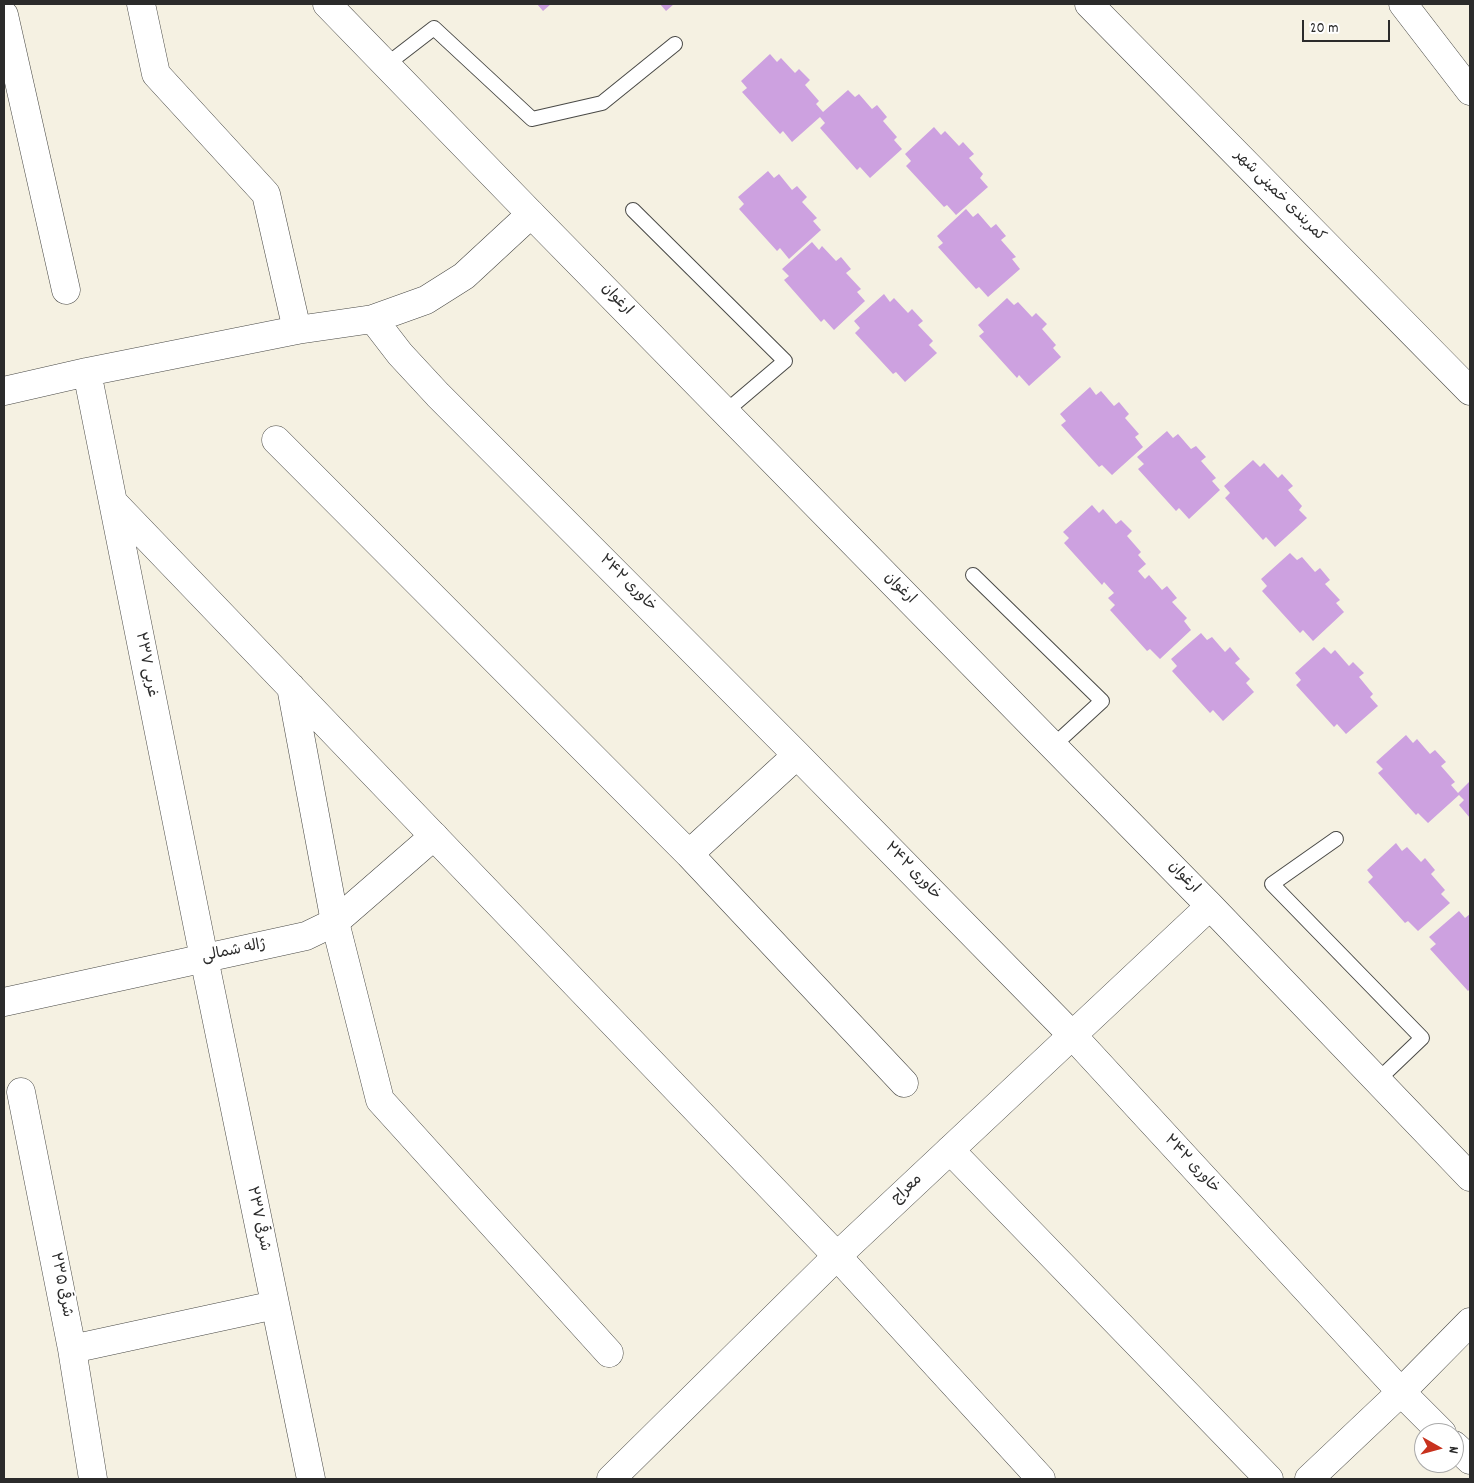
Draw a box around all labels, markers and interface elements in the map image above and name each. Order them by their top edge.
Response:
scale bar [1304,10,1392,42]
text: 20 m [1310,18,1338,40]
street label: کمربندی خمینی شهر [1230,148,1328,246]
street label: ارغوان [596,280,636,320]
street label: ۲۴۲ خاوری [595,552,659,616]
street label: ارغوان [879,569,919,609]
street label: ۲۳۷ غربی [130,631,160,699]
street label: ۲۴۲ خاوری [880,839,944,905]
street label: ارغوان [1163,858,1203,898]
street label: ژاله شمالی [201,936,267,968]
street label: ۲۴۲ خاوری [1159,1132,1223,1198]
street label: معراج [889,1171,927,1209]
street label: ۲۳۷ شرقی [241,1185,273,1253]
street label: ۲۳۵ شرقی [45,1251,75,1319]
north arrow [1414,1423,1464,1473]
text: N [1443,1445,1463,1454]

